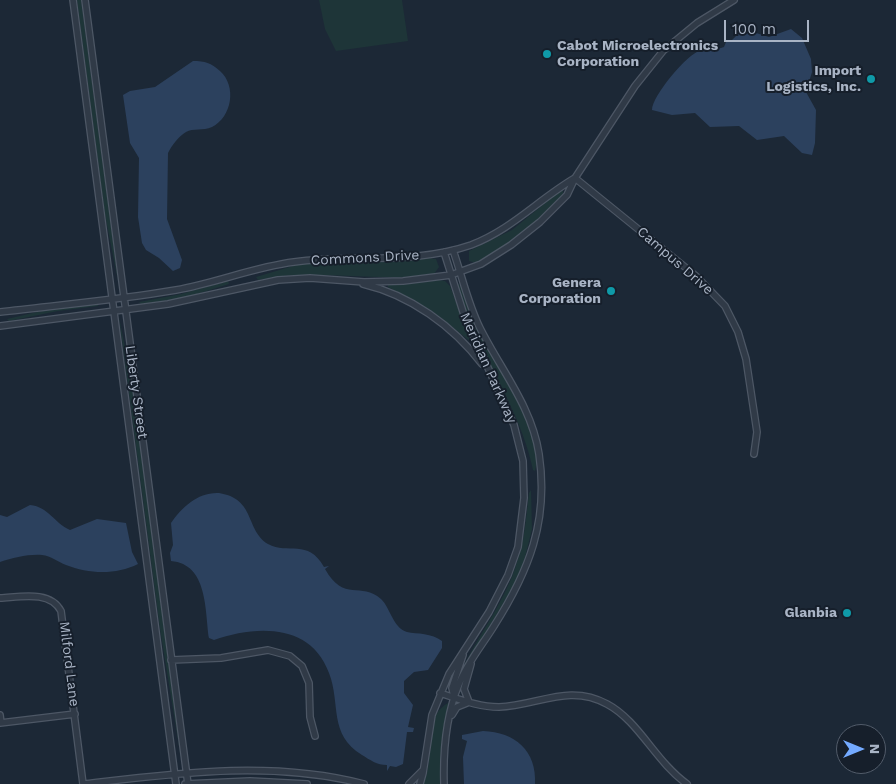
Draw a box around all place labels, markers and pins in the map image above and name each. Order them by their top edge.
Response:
place label: Cabot Microelectronics Corporation [557,38,718,70]
marker: Cabot Microelectronics Corporation [541,48,553,60]
place label: Import Logistics, Inc. [766,63,861,95]
marker: Import Logistics, Inc. [865,73,877,85]
place label: Genera Corporation [519,275,601,308]
marker: Genera Corporation [605,285,617,297]
place label: Glanbia [784,605,837,621]
marker: Glanbia [841,607,853,619]

